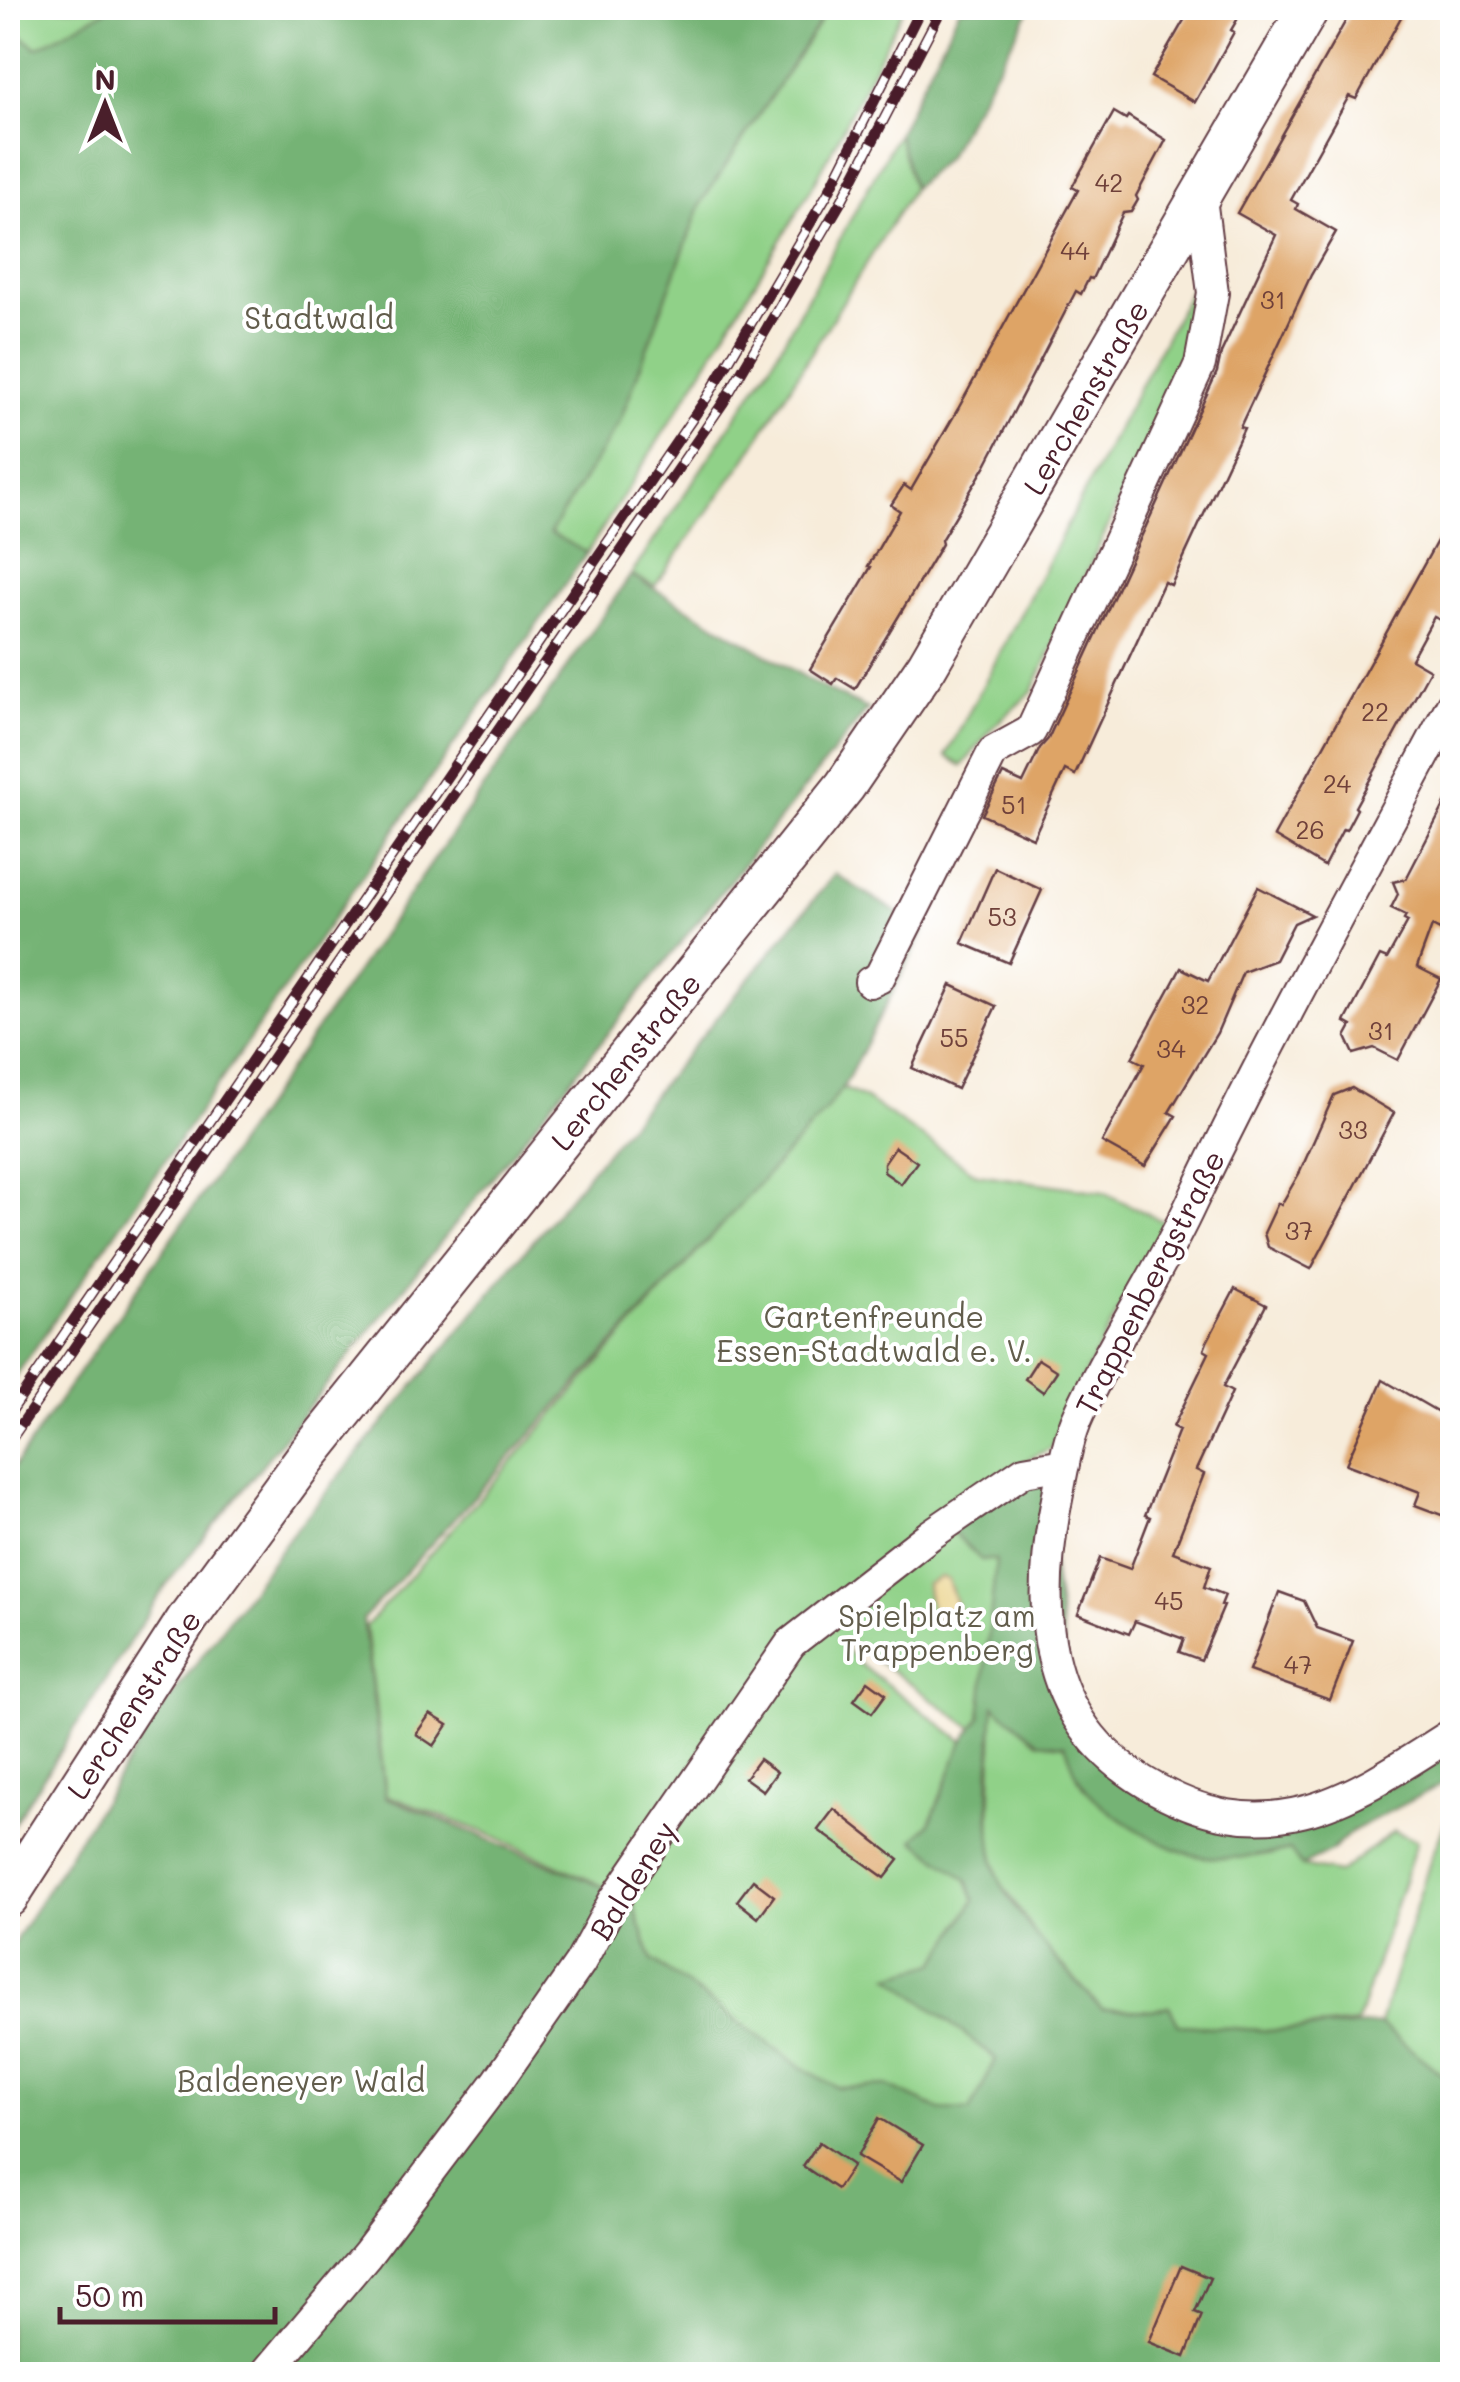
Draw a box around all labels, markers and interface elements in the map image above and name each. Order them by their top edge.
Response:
north arrow [55,55,155,155]
text: N [94,61,116,97]
house number: 42 [1095,166,1123,198]
house number: 44 [1060,234,1090,266]
house number: 31 [1260,283,1286,315]
street label: Lerchenstraße [1013,292,1157,502]
park label: Stadtwald [244,297,394,337]
house number: 22 [1361,695,1389,727]
house number: 24 [1323,767,1352,799]
house number: 51 [1001,788,1027,820]
house number: 26 [1295,813,1325,845]
house number: 53 [987,900,1017,932]
street label: Lerchenstraße [541,964,709,1158]
house number: 32 [1181,988,1209,1020]
house number: 31 [1368,1014,1394,1046]
house number: 55 [939,1021,969,1053]
house number: 34 [1156,1032,1186,1064]
house number: 33 [1338,1113,1368,1145]
street label: Trappenbergstraße [1065,1143,1233,1421]
house number: 37 [1285,1214,1313,1246]
park label: Gartenfreunde Essen-Stadtwald e. V. [716,1296,1032,1370]
house number: 45 [1154,1584,1184,1616]
park label: Spielplatz am Trappenberg [838,1595,1036,1669]
street label: Lerchenstraße [57,1602,209,1806]
house number: 47 [1284,1648,1312,1680]
street label: Baldeney [580,1813,684,1947]
park label: Baldeneyer Wald [177,2060,425,2100]
scale bar [60,2262,275,2324]
text: 50 m [75,2275,145,2315]

